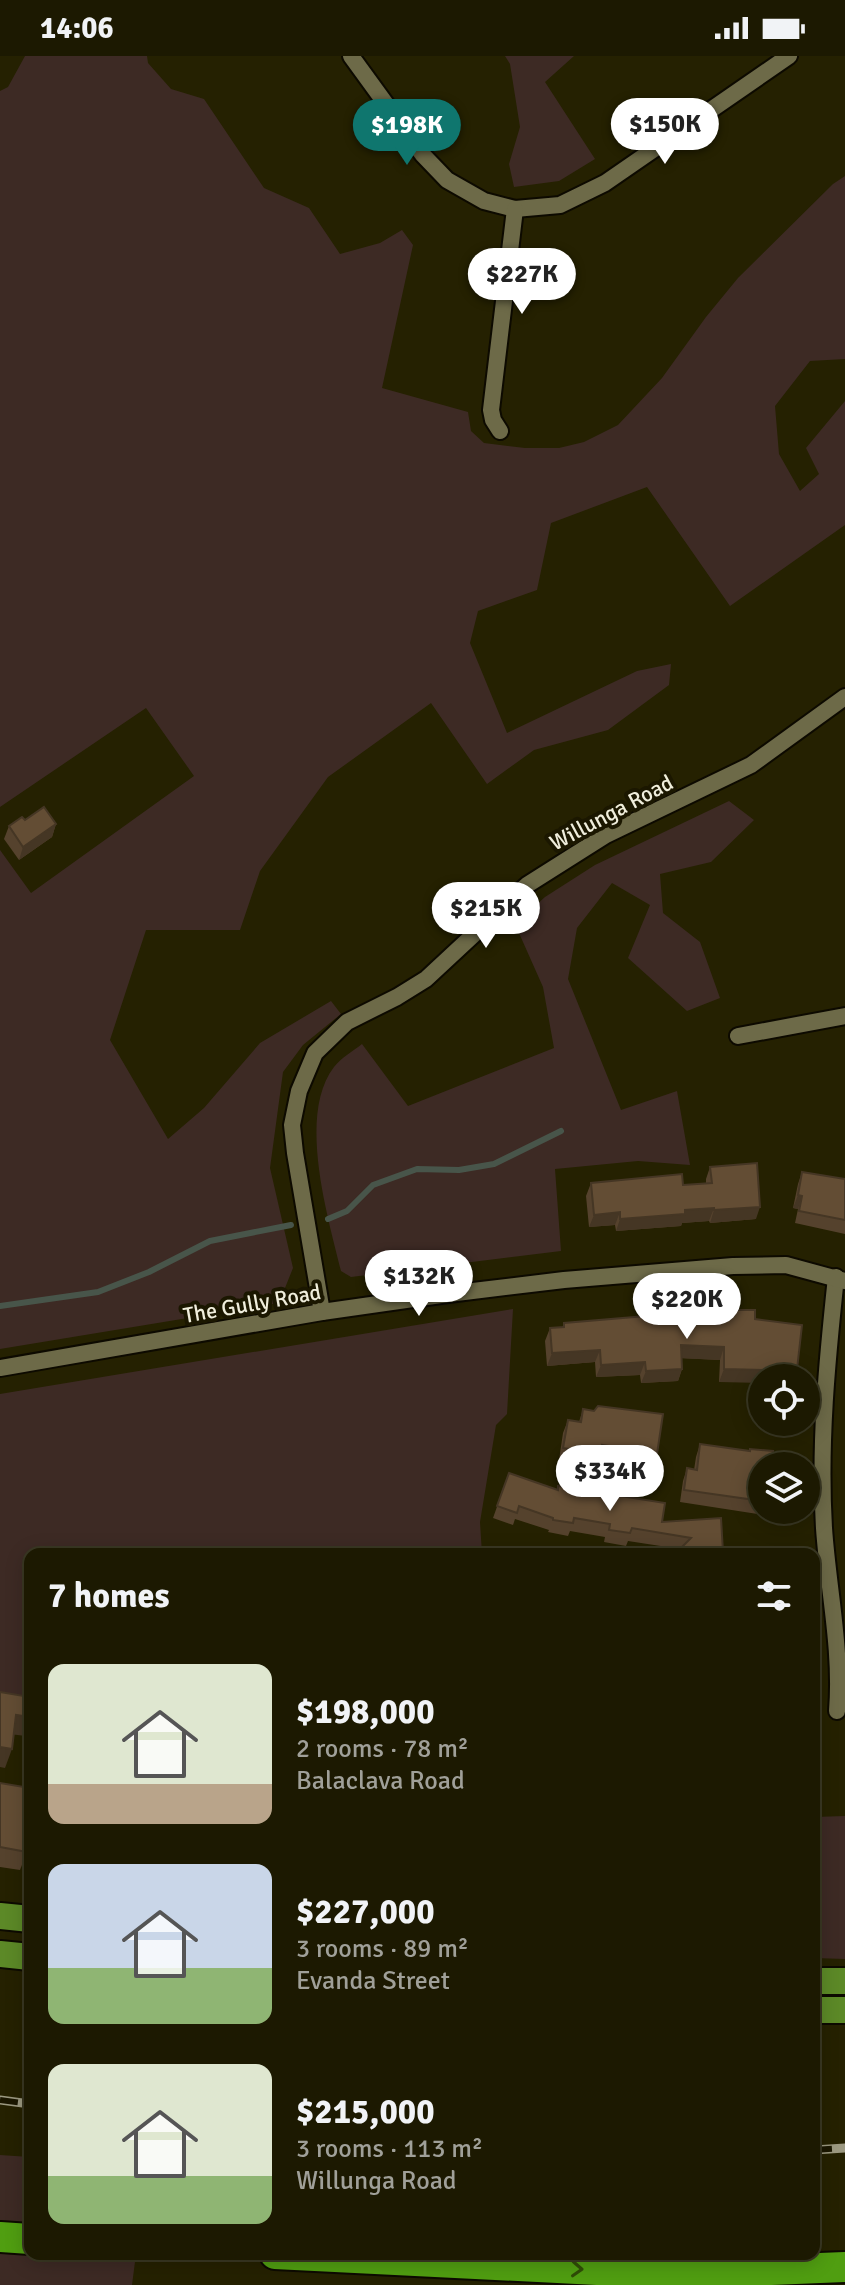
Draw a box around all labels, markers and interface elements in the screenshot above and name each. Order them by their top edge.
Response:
text: 14:06 [40,10,114,47]
pin: $150K [609,98,721,166]
pin: $198K [351,99,463,167]
text: $150K [629,108,701,140]
text: $198K [371,109,443,141]
pin: $227K [466,248,578,316]
text: $227K [486,258,558,290]
street label: Willunga Road [545,769,678,856]
pin: $215K [430,882,542,950]
text: $215K [450,892,522,924]
pin: $132K [363,1250,475,1318]
text: $132K [383,1260,455,1292]
pin: $220K [631,1273,743,1341]
street label: The Gully Road [181,1278,323,1329]
text: $220K [651,1283,723,1315]
map controls [748,1364,820,1524]
button: locate [748,1364,820,1436]
pin: $334K [554,1445,666,1513]
button: layers [748,1452,820,1524]
text: $334K [574,1455,646,1487]
icon: filters [752,1574,796,1618]
text: 7 homes [48,1575,169,1617]
text: $198,000 [296,1691,435,1733]
icon: home [112,1696,208,1792]
text: 2 rooms · 78 m² [296,1733,469,1765]
text: Balaclava Road [296,1765,465,1797]
text: $227,000 [296,1891,435,1933]
icon: home [112,1896,208,1992]
text: 3 rooms · 89 m² [296,1933,469,1965]
text: Evanda Street [296,1965,450,1997]
text: $215,000 [296,2091,435,2133]
icon: home [112,2096,208,2192]
text: 3 rooms · 113 m² [296,2133,483,2165]
text: Willunga Road [296,2165,457,2197]
one-way arrow [571,2261,584,2278]

